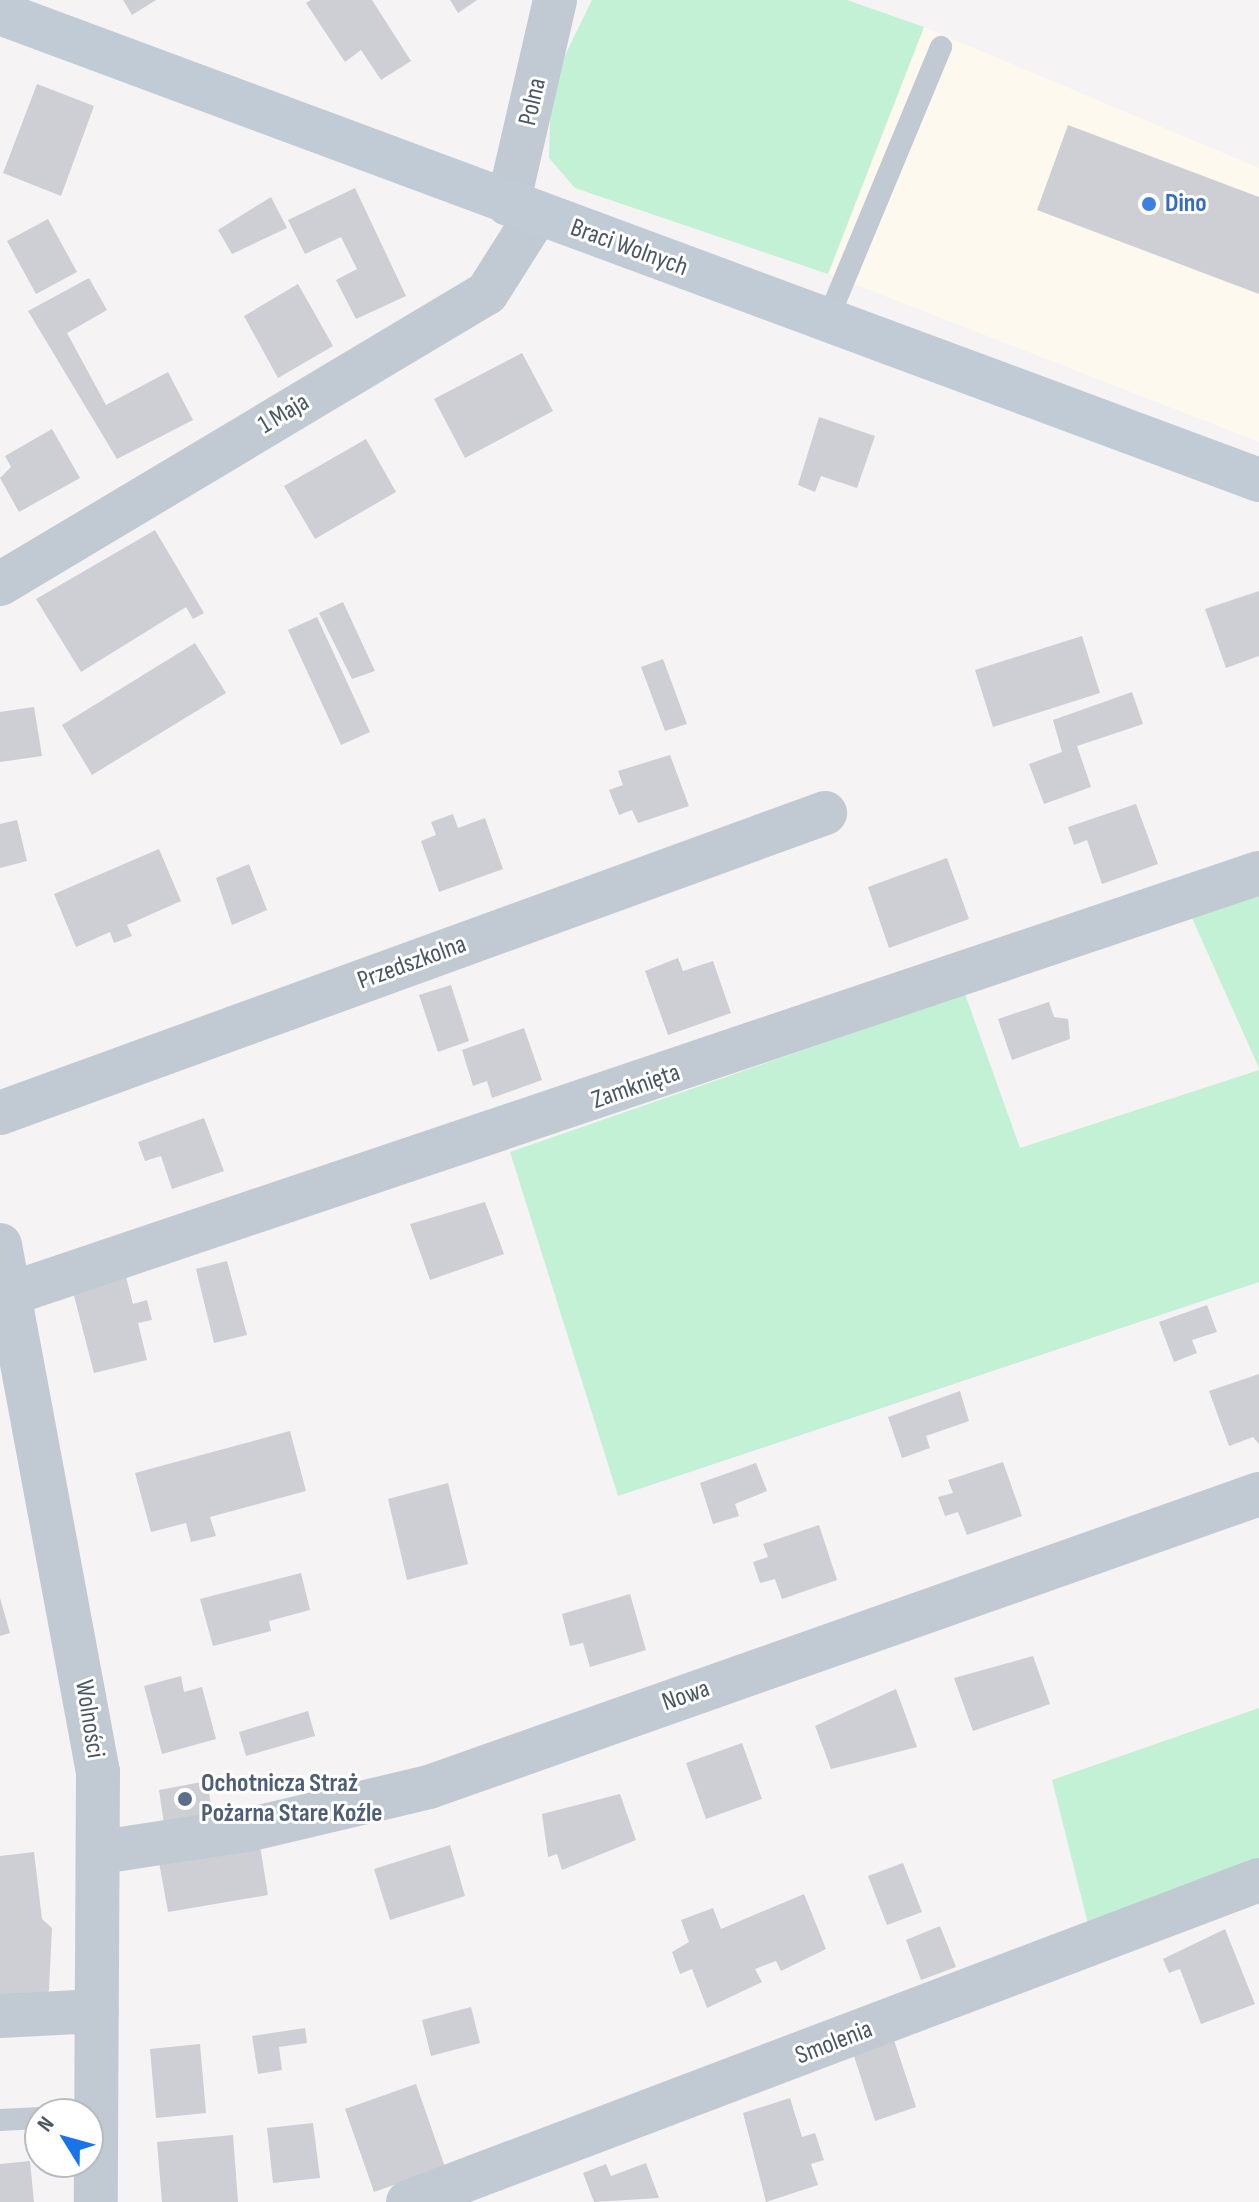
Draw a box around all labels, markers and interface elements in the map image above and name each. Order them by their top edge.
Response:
street label: Polna [512,75,554,129]
place label: Dino [1165,188,1207,220]
marker: Dino [1140,195,1158,213]
street label: Braci Wolnych [566,212,692,284]
street label: 1 Maja [253,387,315,441]
street label: Przedszkolna [353,929,471,997]
street label: Zamknięta [588,1057,684,1117]
street label: Nowa [658,1673,714,1719]
street label: Wolności [67,1678,111,1760]
place label: Ochotnicza Straż Pożarna Stare Koźle [201,1768,382,1830]
marker: Ochotnicza Straż Pożarna Stare Koźle [176,1790,194,1808]
street label: Smolenia [791,2014,877,2072]
north arrow [24,2098,104,2178]
text: N [32,2112,60,2137]

